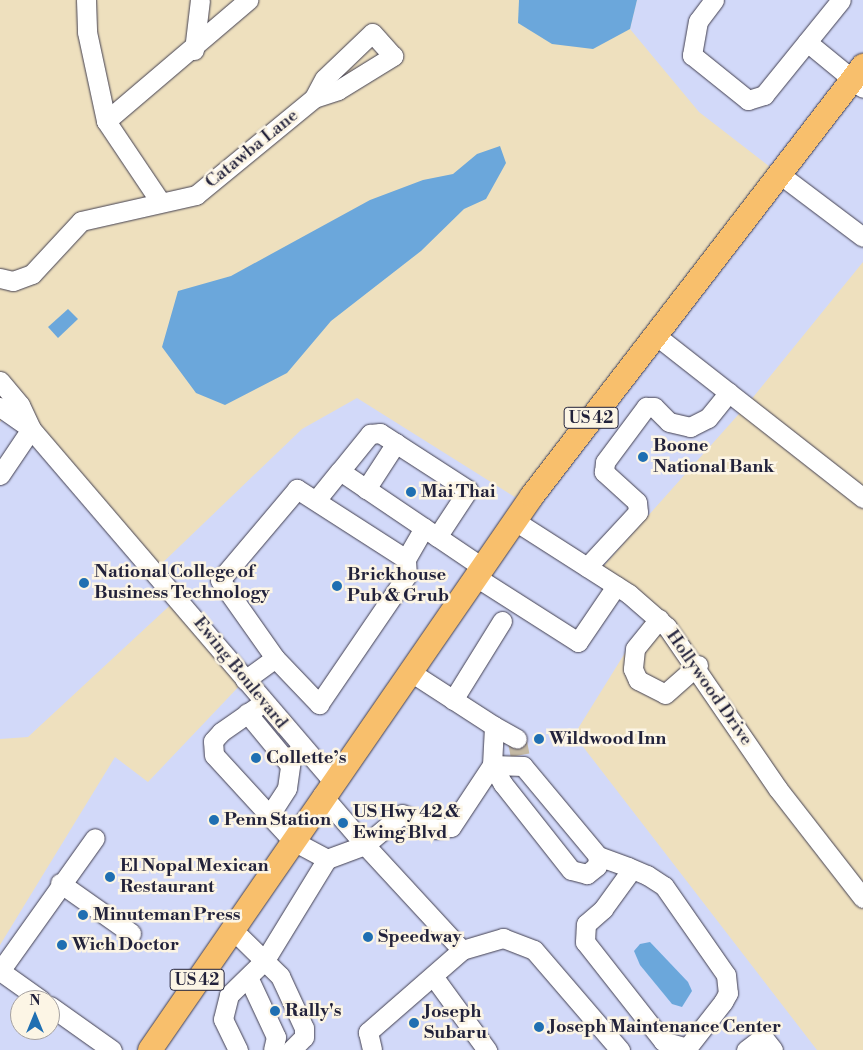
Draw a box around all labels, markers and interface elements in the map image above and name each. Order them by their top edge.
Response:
street label: Catawba Lane [201,105,303,193]
road number: US 42 [564,404,618,432]
place label: Boone National Bank [653,436,774,478]
marker: Boone National Bank [637,451,649,463]
place label: Mai Thai [421,481,495,503]
marker: Mai Thai [405,486,417,498]
place label: National College of Business Technology [94,562,270,604]
place label: Brickhouse Pub & Grub [347,565,449,608]
marker: National College of Business Technology [78,577,90,589]
marker: Brickhouse Pub & Grub [331,580,343,592]
street label: Ewing Boulevard [188,613,292,733]
street label: Hollywood Drive [661,626,757,750]
place label: Wildwood Inn [549,728,666,750]
marker: Wildwood Inn [533,733,545,745]
place label: Collette’s [266,747,346,769]
marker: Collette’s [250,752,262,764]
place label: US Hwy 42 & Ewing Blvd [353,802,460,844]
place label: Penn Station [224,809,331,831]
marker: Penn Station [208,814,220,826]
marker: US Hwy 42 & Ewing Blvd [337,817,349,829]
place label: El Nopal Mexican Restaurant [120,856,268,899]
marker: El Nopal Mexican Restaurant [104,871,116,883]
place label: Minuteman Press [93,904,241,926]
marker: Minuteman Press [77,909,89,921]
place label: Speedway [378,926,462,948]
marker: Speedway [362,931,374,943]
place label: Wich Doctor [72,934,179,956]
marker: Wich Doctor [56,939,68,951]
road number: US 42 [170,966,224,994]
north arrow [10,990,60,1040]
text: N [29,992,41,1010]
place label: Rally's [285,1000,341,1022]
place label: Joseph Subaru [424,1002,487,1044]
marker: Rally's [269,1005,281,1017]
place label: Joseph Maintenance Center [549,1016,781,1038]
marker: Joseph Subaru [408,1017,420,1029]
marker: Joseph Maintenance Center [533,1021,545,1033]

